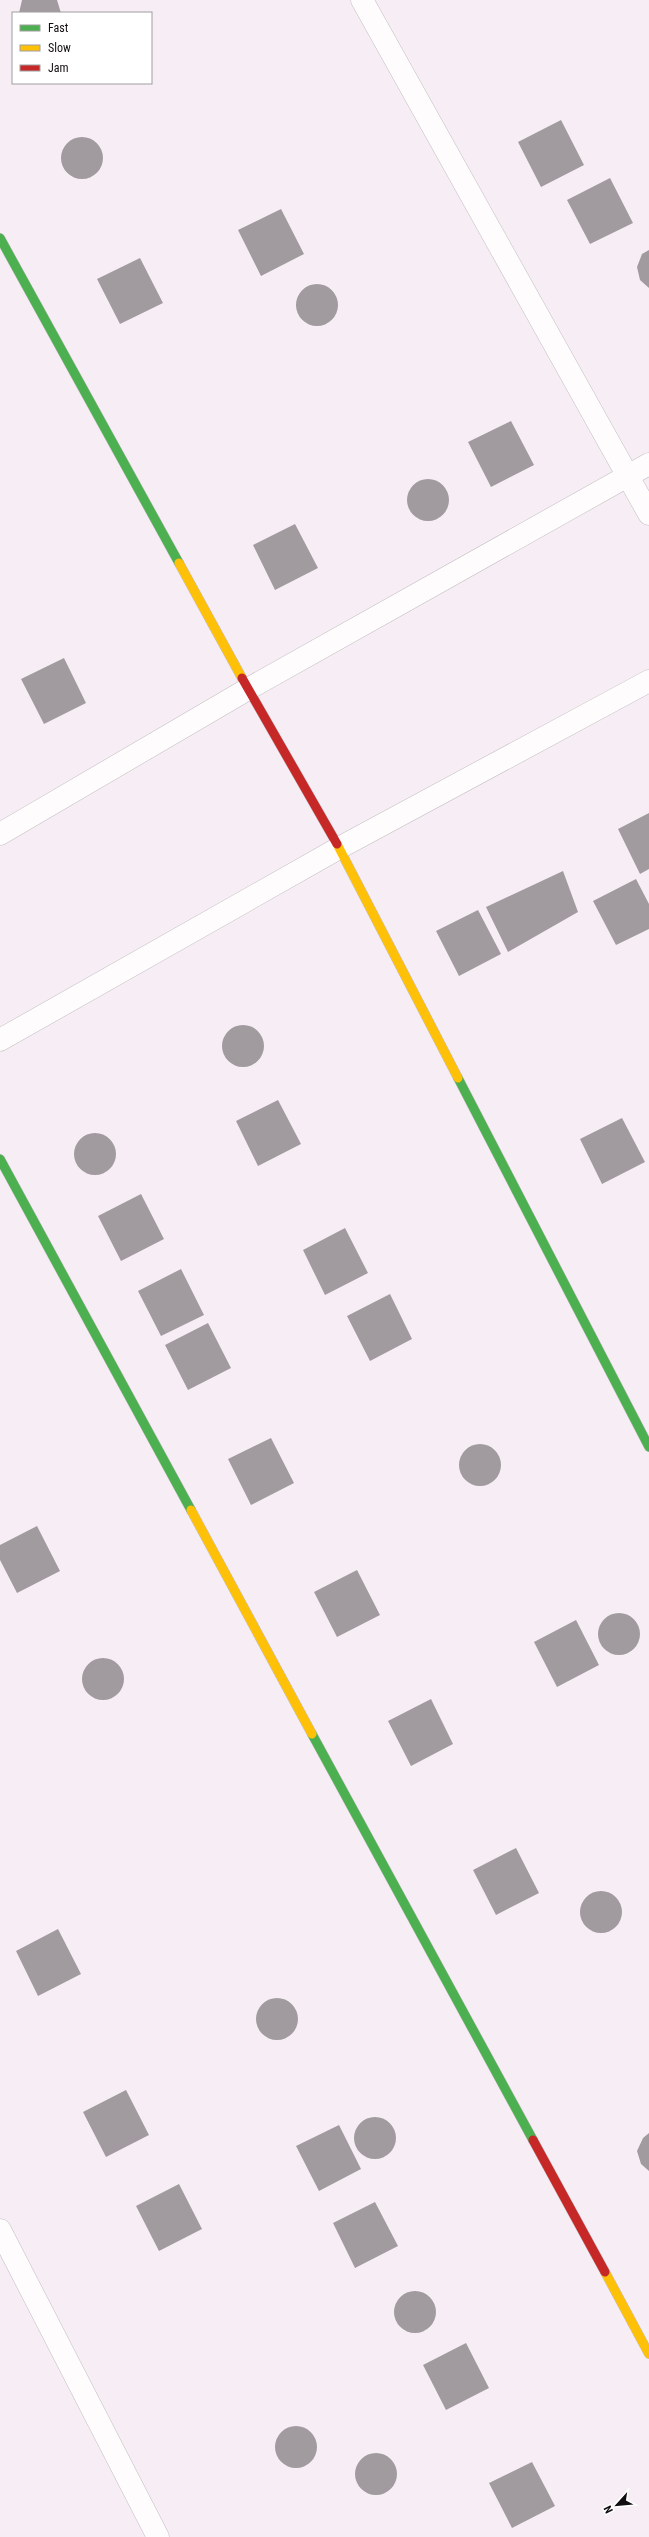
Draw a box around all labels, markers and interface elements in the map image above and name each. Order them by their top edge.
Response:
legend [12,12,152,84]
text: Fast [48,21,69,35]
text: Slow [48,41,71,55]
text: Jam [48,61,69,75]
north arrow [597,2485,637,2525]
text: N [601,2503,616,2515]

